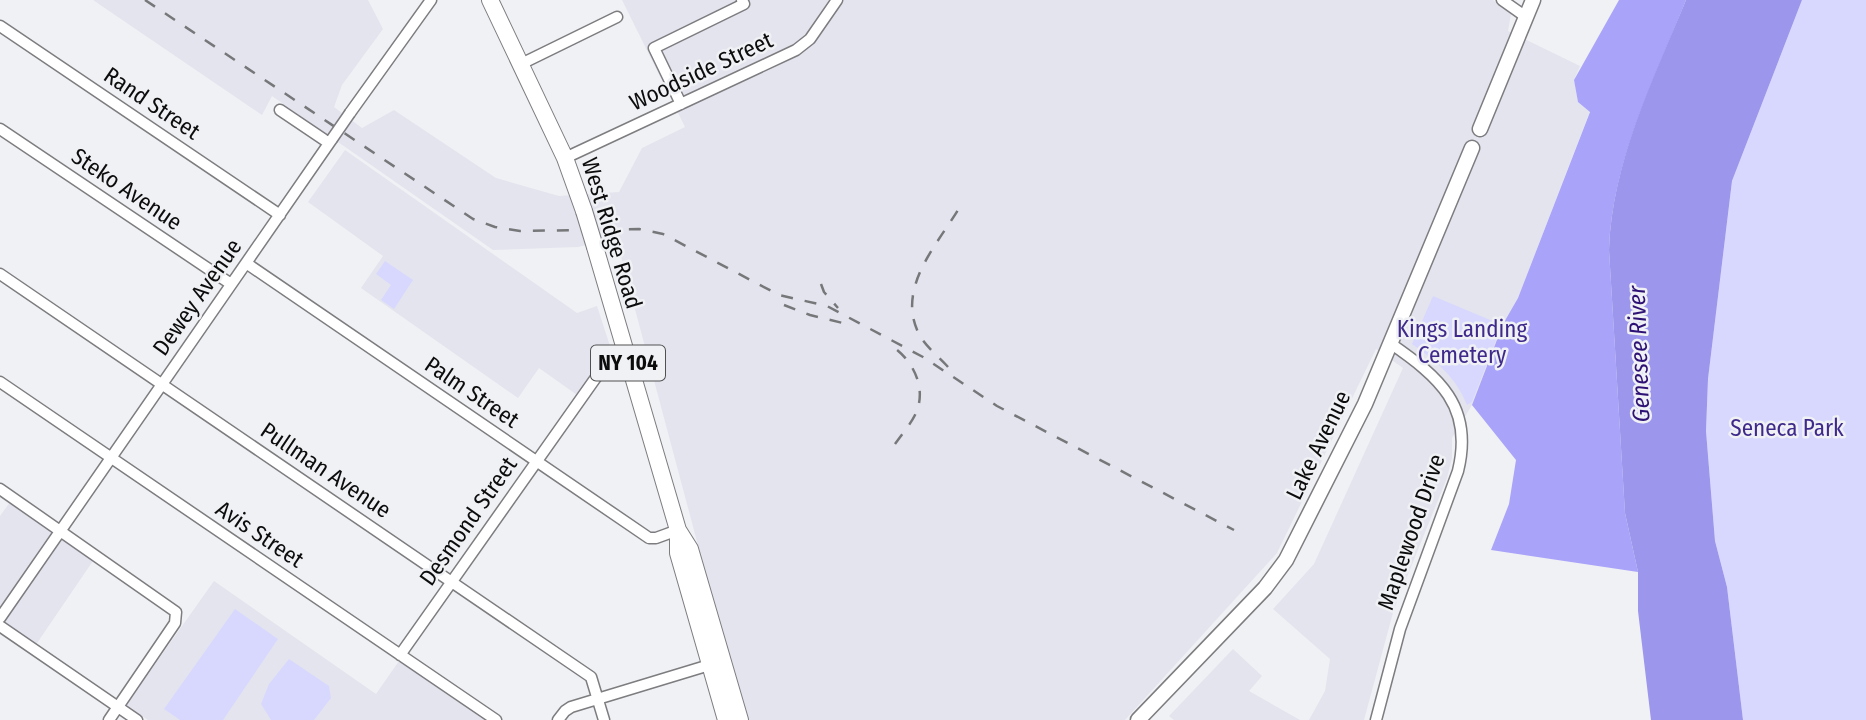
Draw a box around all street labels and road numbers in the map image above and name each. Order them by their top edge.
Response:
street label: Woodside Street [625,25,777,116]
street label: Rand Street [99,61,206,146]
street label: Steko Avenue [66,142,188,236]
street label: West Ridge Road [576,154,648,312]
street label: Dewey Avenue [147,233,247,361]
road number: NY 104 [591,346,665,380]
street label: Palm Street [420,350,525,434]
street label: Lake Avenue [1280,386,1356,504]
street label: Pullman Avenue [255,416,397,524]
street label: Maplewood Drive [1371,450,1451,614]
street label: Desmond Street [413,451,523,591]
street label: Avis Street [211,494,310,574]

